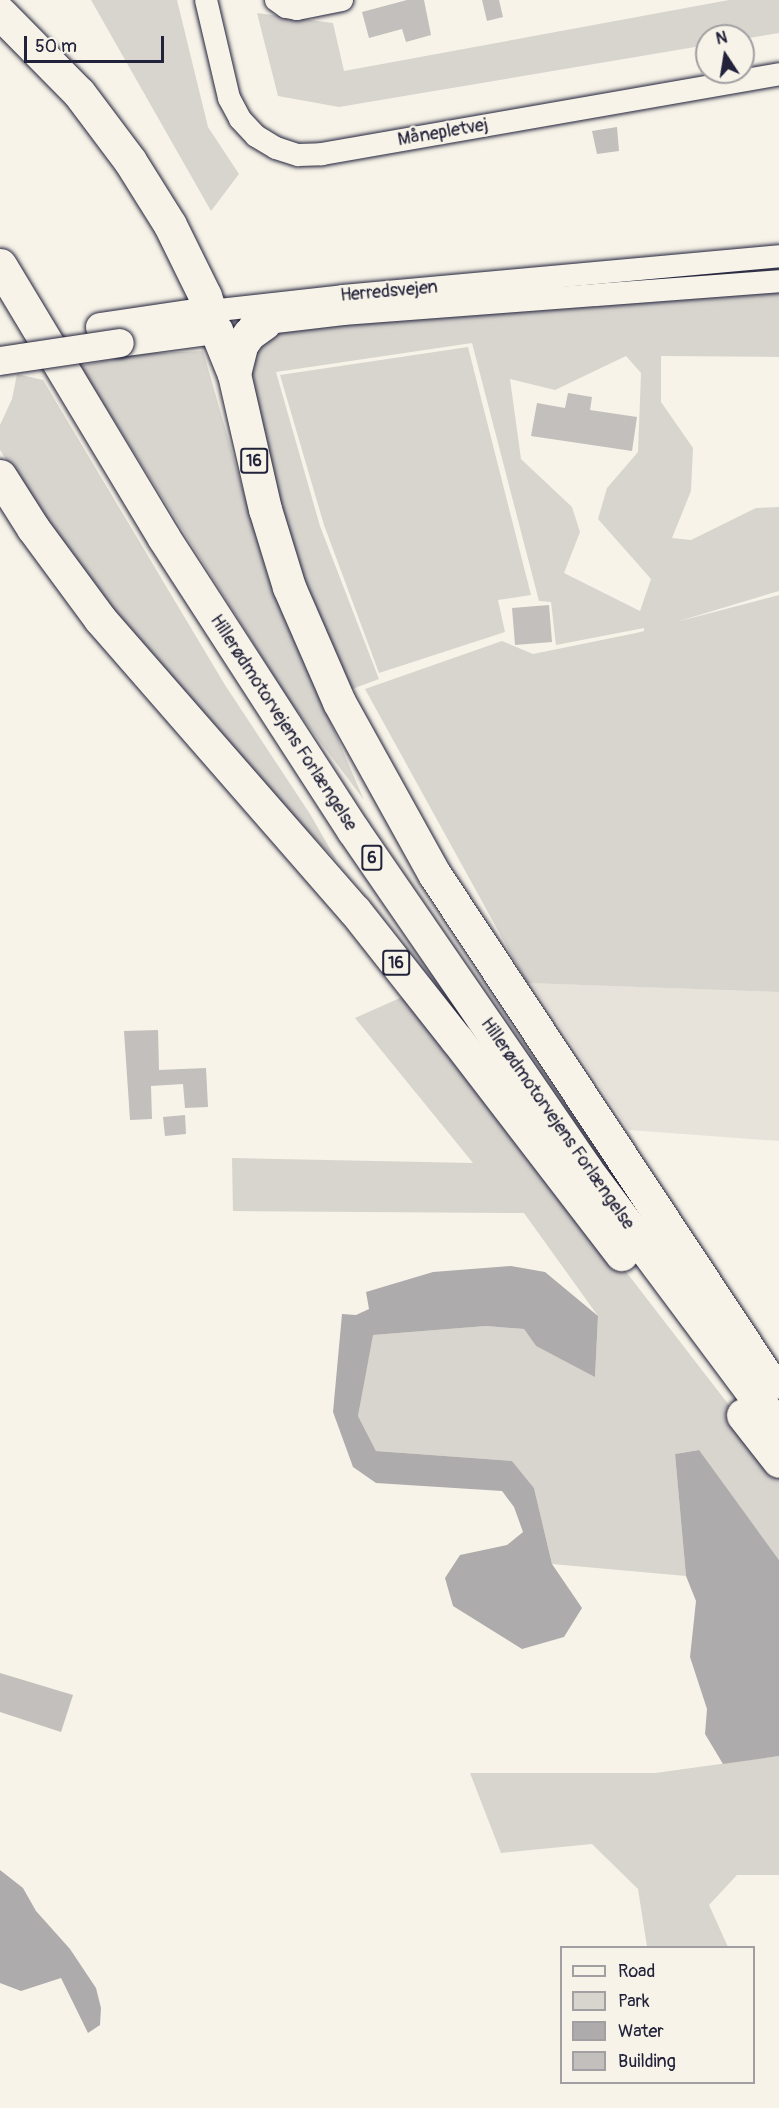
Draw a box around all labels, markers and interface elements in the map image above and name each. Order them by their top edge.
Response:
scale bar [27,24,166,62]
north arrow [695,24,755,84]
text: N [714,27,729,49]
text: 50 m [35,35,77,58]
street label: Månepletvej [396,114,490,152]
street label: Herredsvejen [339,277,439,307]
road number: 16 [239,448,269,474]
street label: Hillerødmotorvejens Forlængelse [205,611,361,835]
road number: 6 [360,845,384,871]
road number: 16 [381,950,411,976]
street label: Hillerødmotorvejens Forlængelse [476,1014,638,1234]
legend [560,1946,755,2084]
text: Road [618,1960,655,1983]
text: Park [618,1990,650,2013]
text: Water [618,2020,664,2043]
text: Building [618,2050,676,2073]

